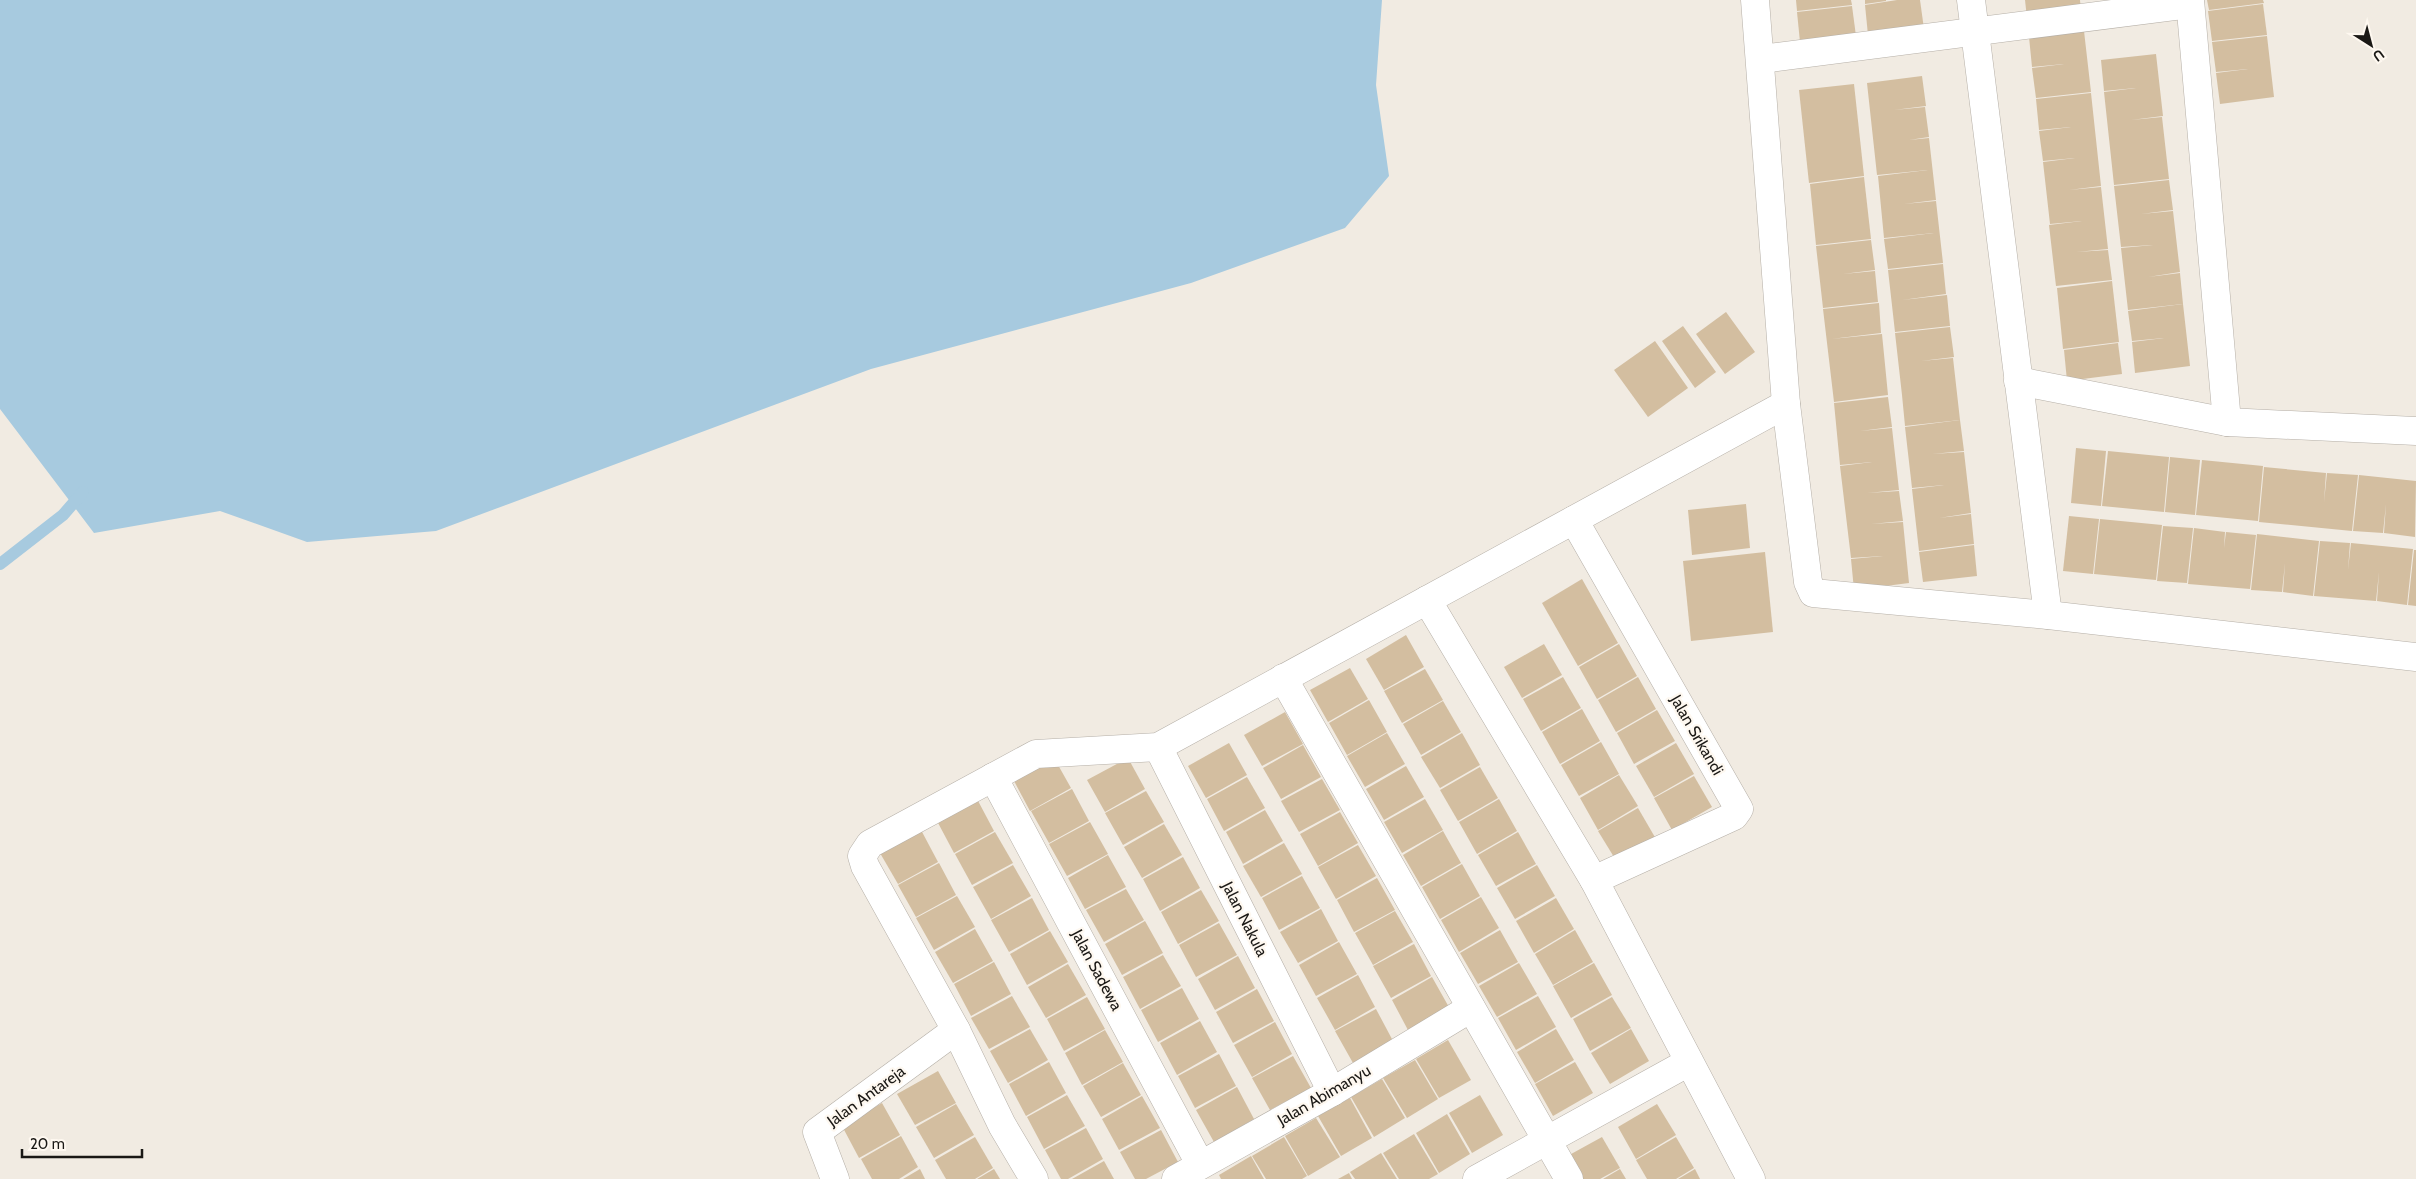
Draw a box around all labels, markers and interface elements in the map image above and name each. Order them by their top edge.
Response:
north arrow [2346,20,2396,70]
text: U [2369,45,2388,66]
street label: Jalan Srikandi [1666,691,1728,778]
street label: Jalan Nakula [1218,878,1272,960]
street label: Jalan Sadewa [1067,925,1126,1014]
street label: Jalan Antareja [823,1061,909,1131]
street label: Jalan Abimanyu [1273,1061,1374,1130]
scale bar [22,1126,142,1158]
text: 20 m [30,1135,65,1153]

